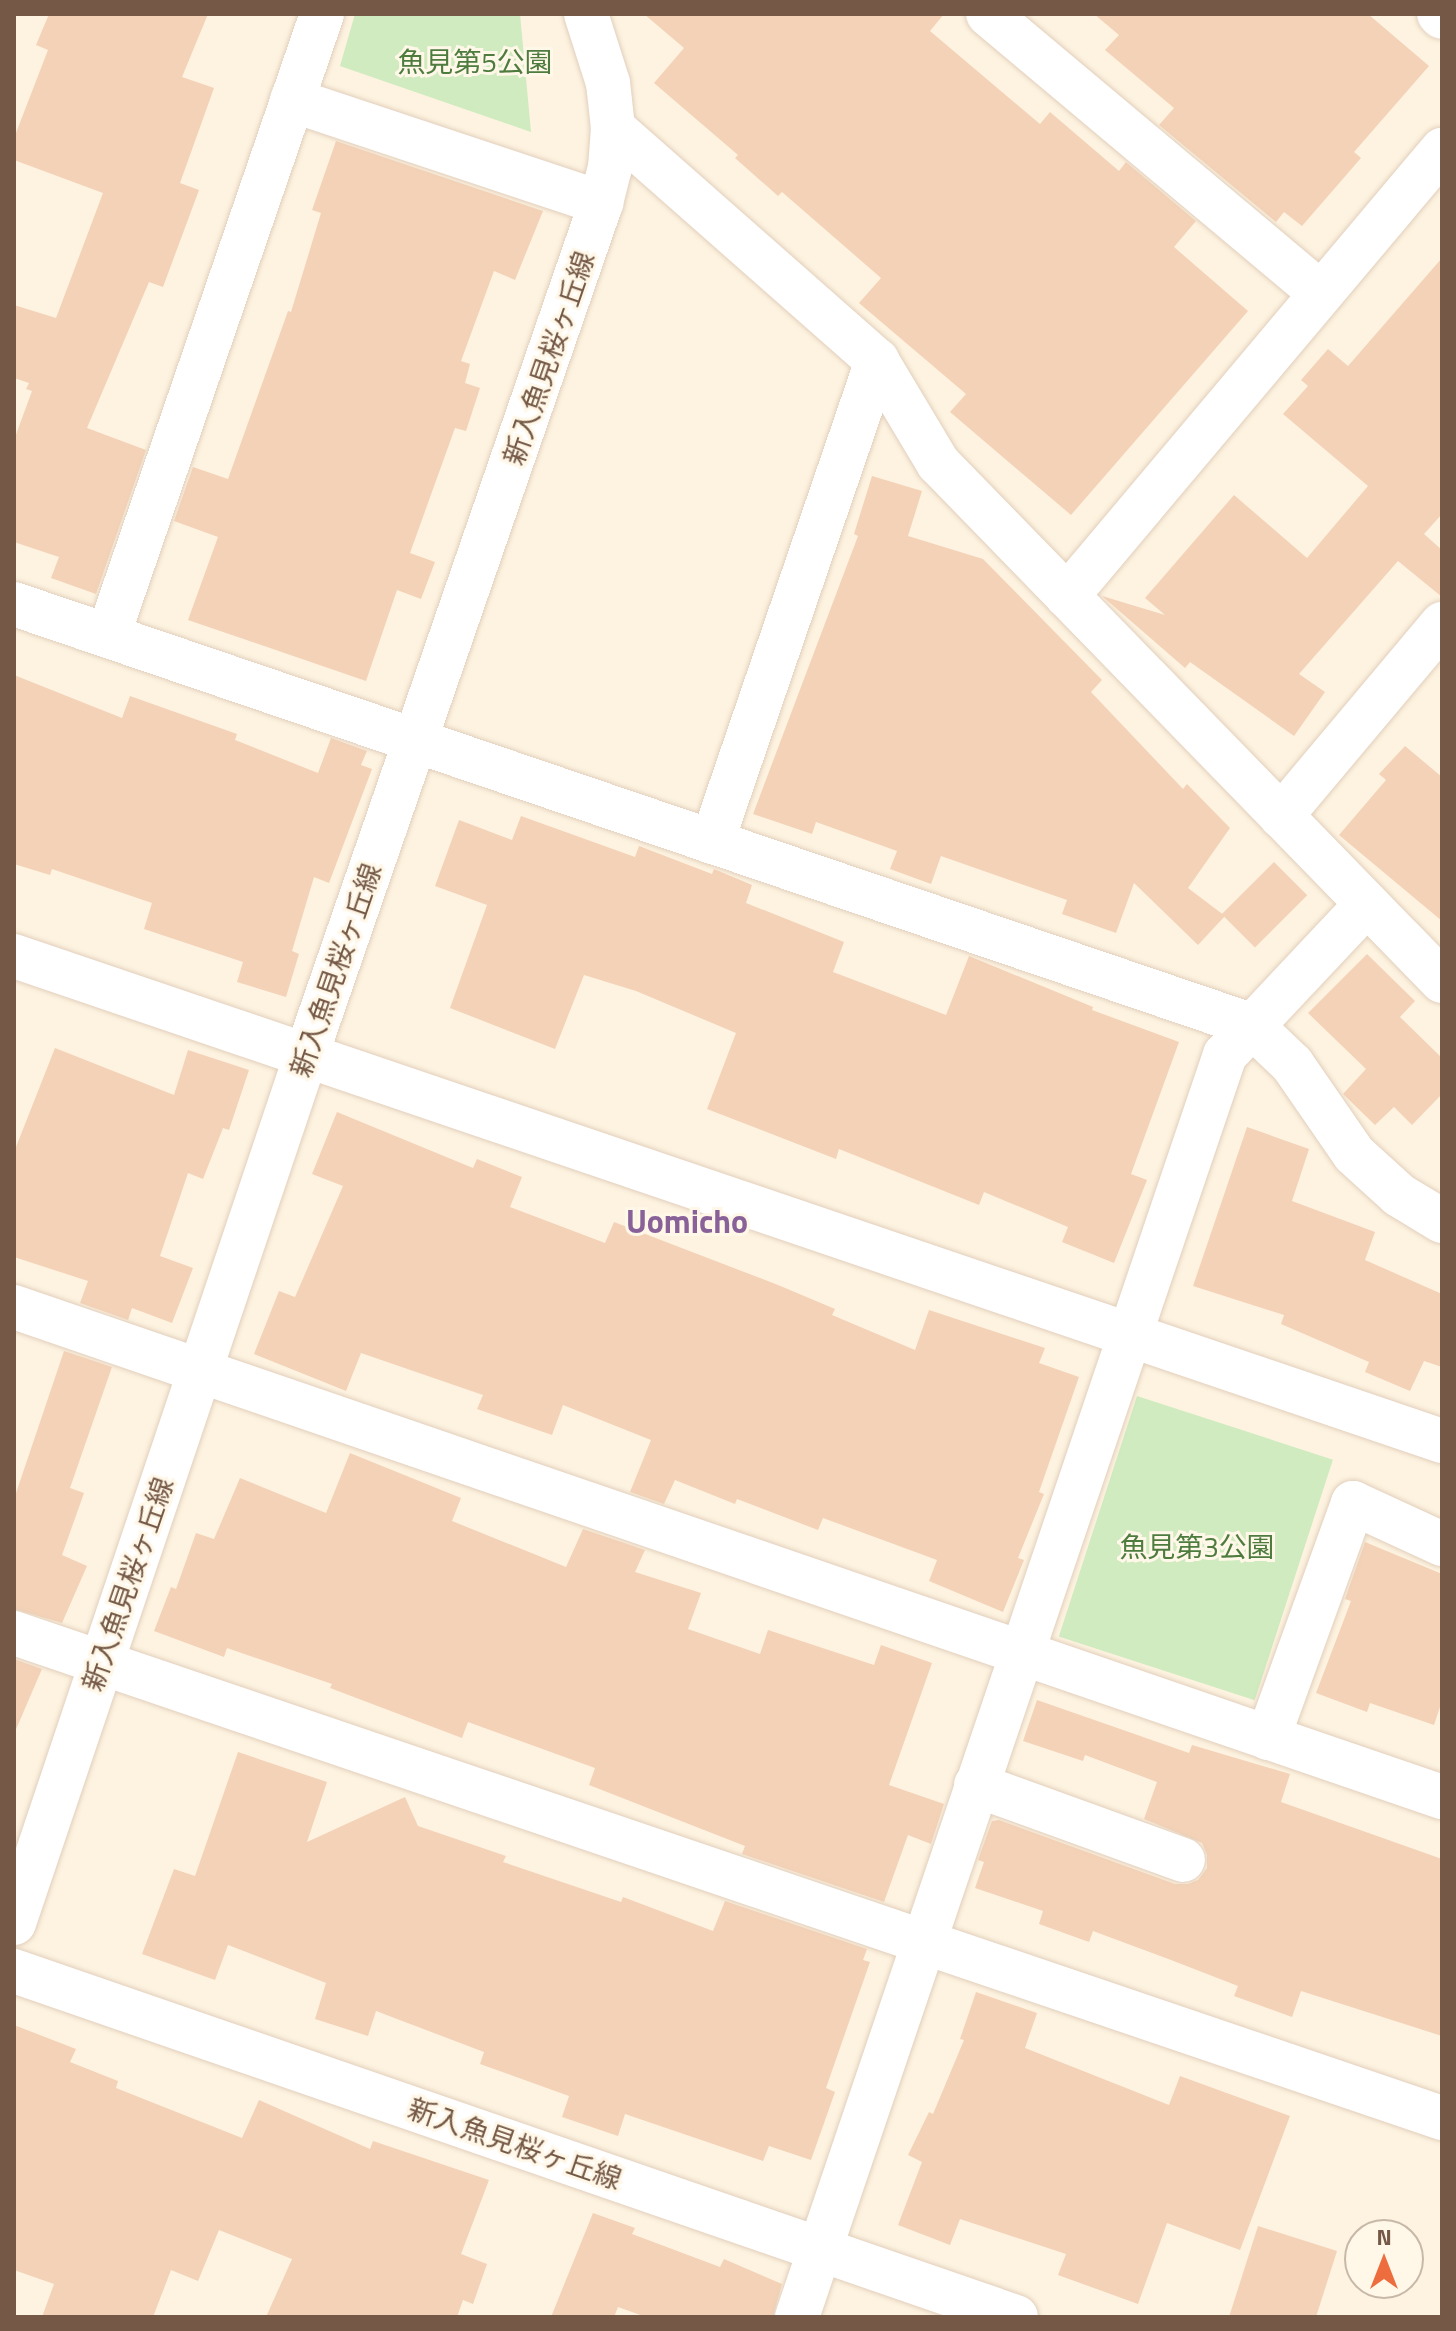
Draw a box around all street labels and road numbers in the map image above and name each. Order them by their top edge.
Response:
street label: 新入魚見桜ヶ丘線 [497,247,601,469]
street label: 新入魚見桜ヶ丘線 [284,859,388,1081]
street label: 新入魚見桜ヶ丘線 [76,1473,180,1695]
street label: 新入魚見桜ヶ丘線 [404,2092,626,2196]

